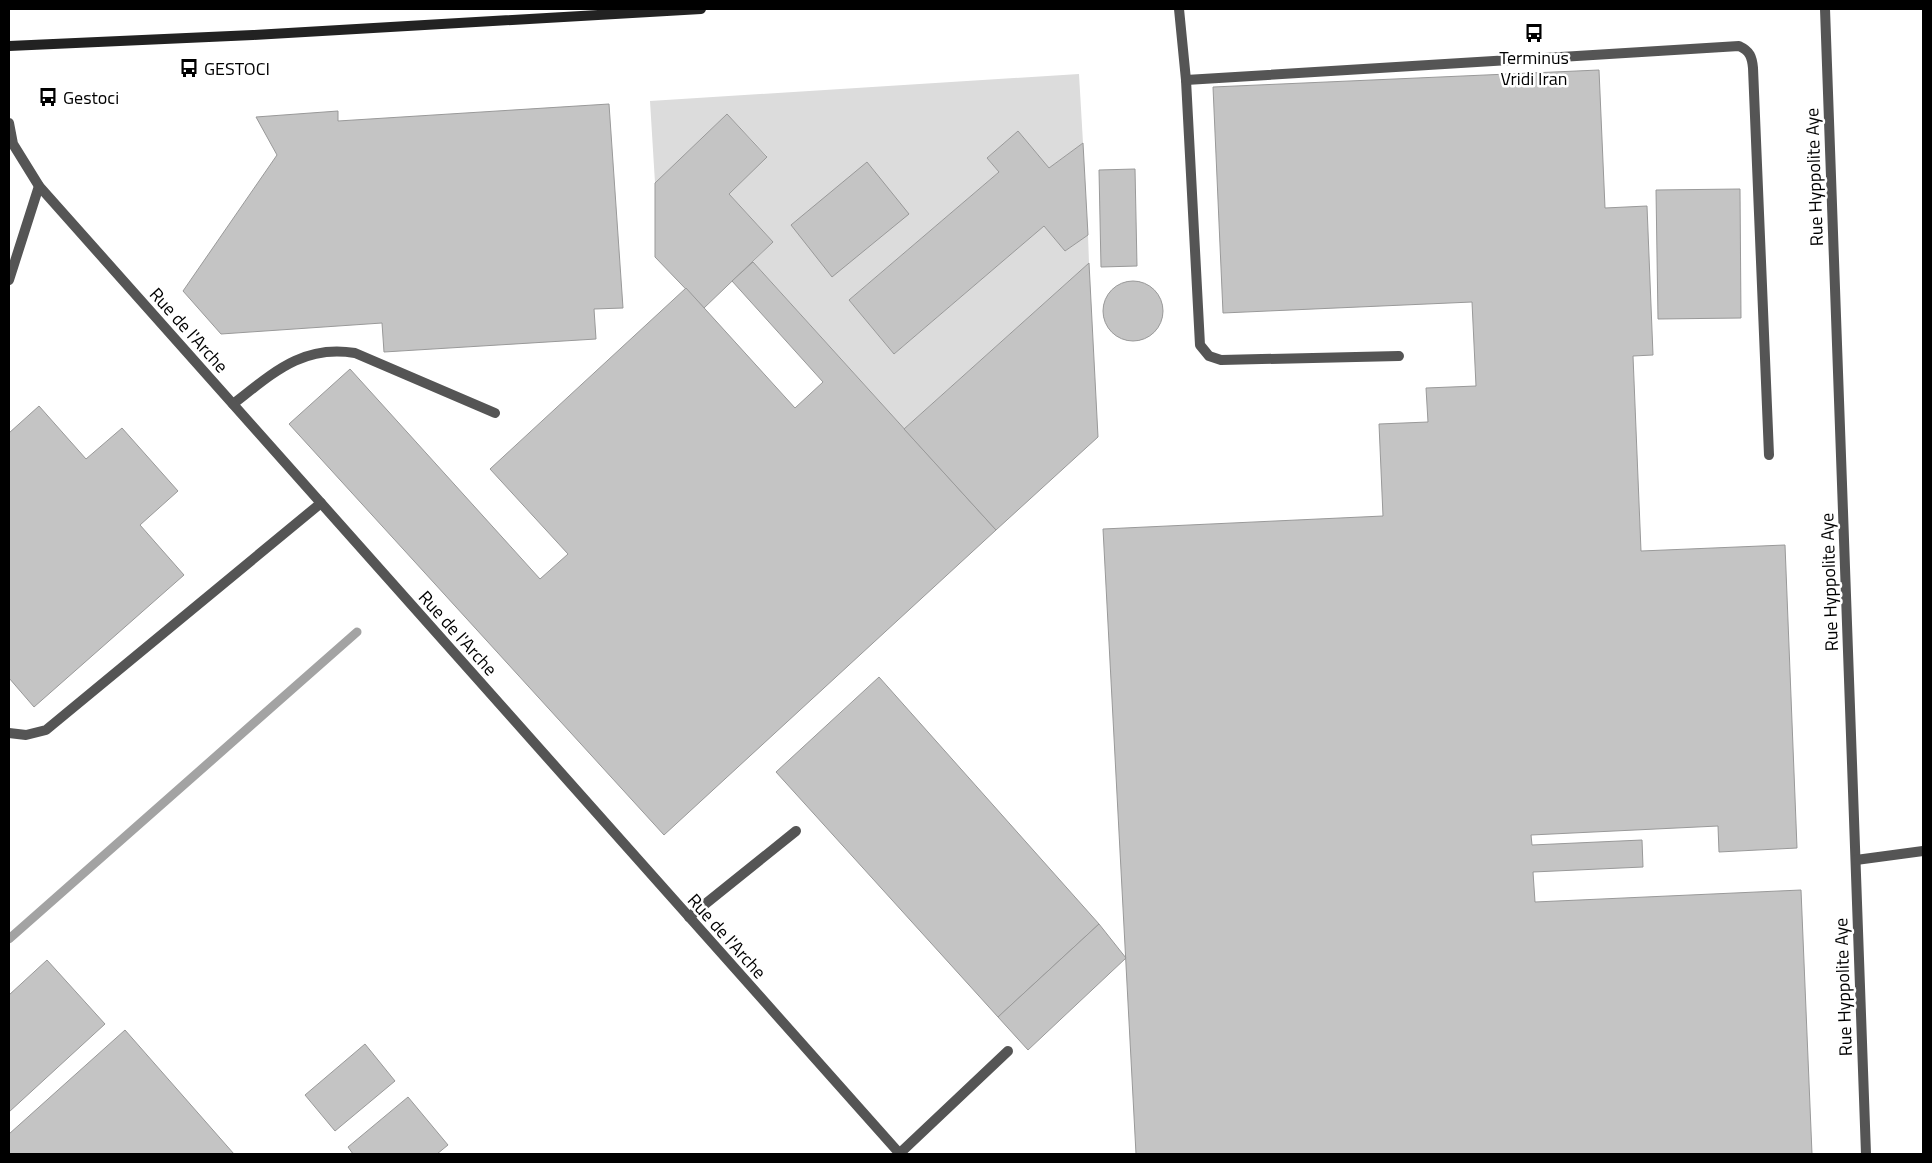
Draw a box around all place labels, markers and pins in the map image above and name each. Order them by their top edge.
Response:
bus stop icon: Terminus Vridi Iran [1523,22,1545,44]
place label: Terminus Vridi Iran [1499,44,1569,92]
place label: GESTOCI [204,55,270,82]
bus stop icon: GESTOCI [178,57,200,79]
place label: Gestoci [63,84,119,111]
bus stop icon: Gestoci [37,86,59,108]

